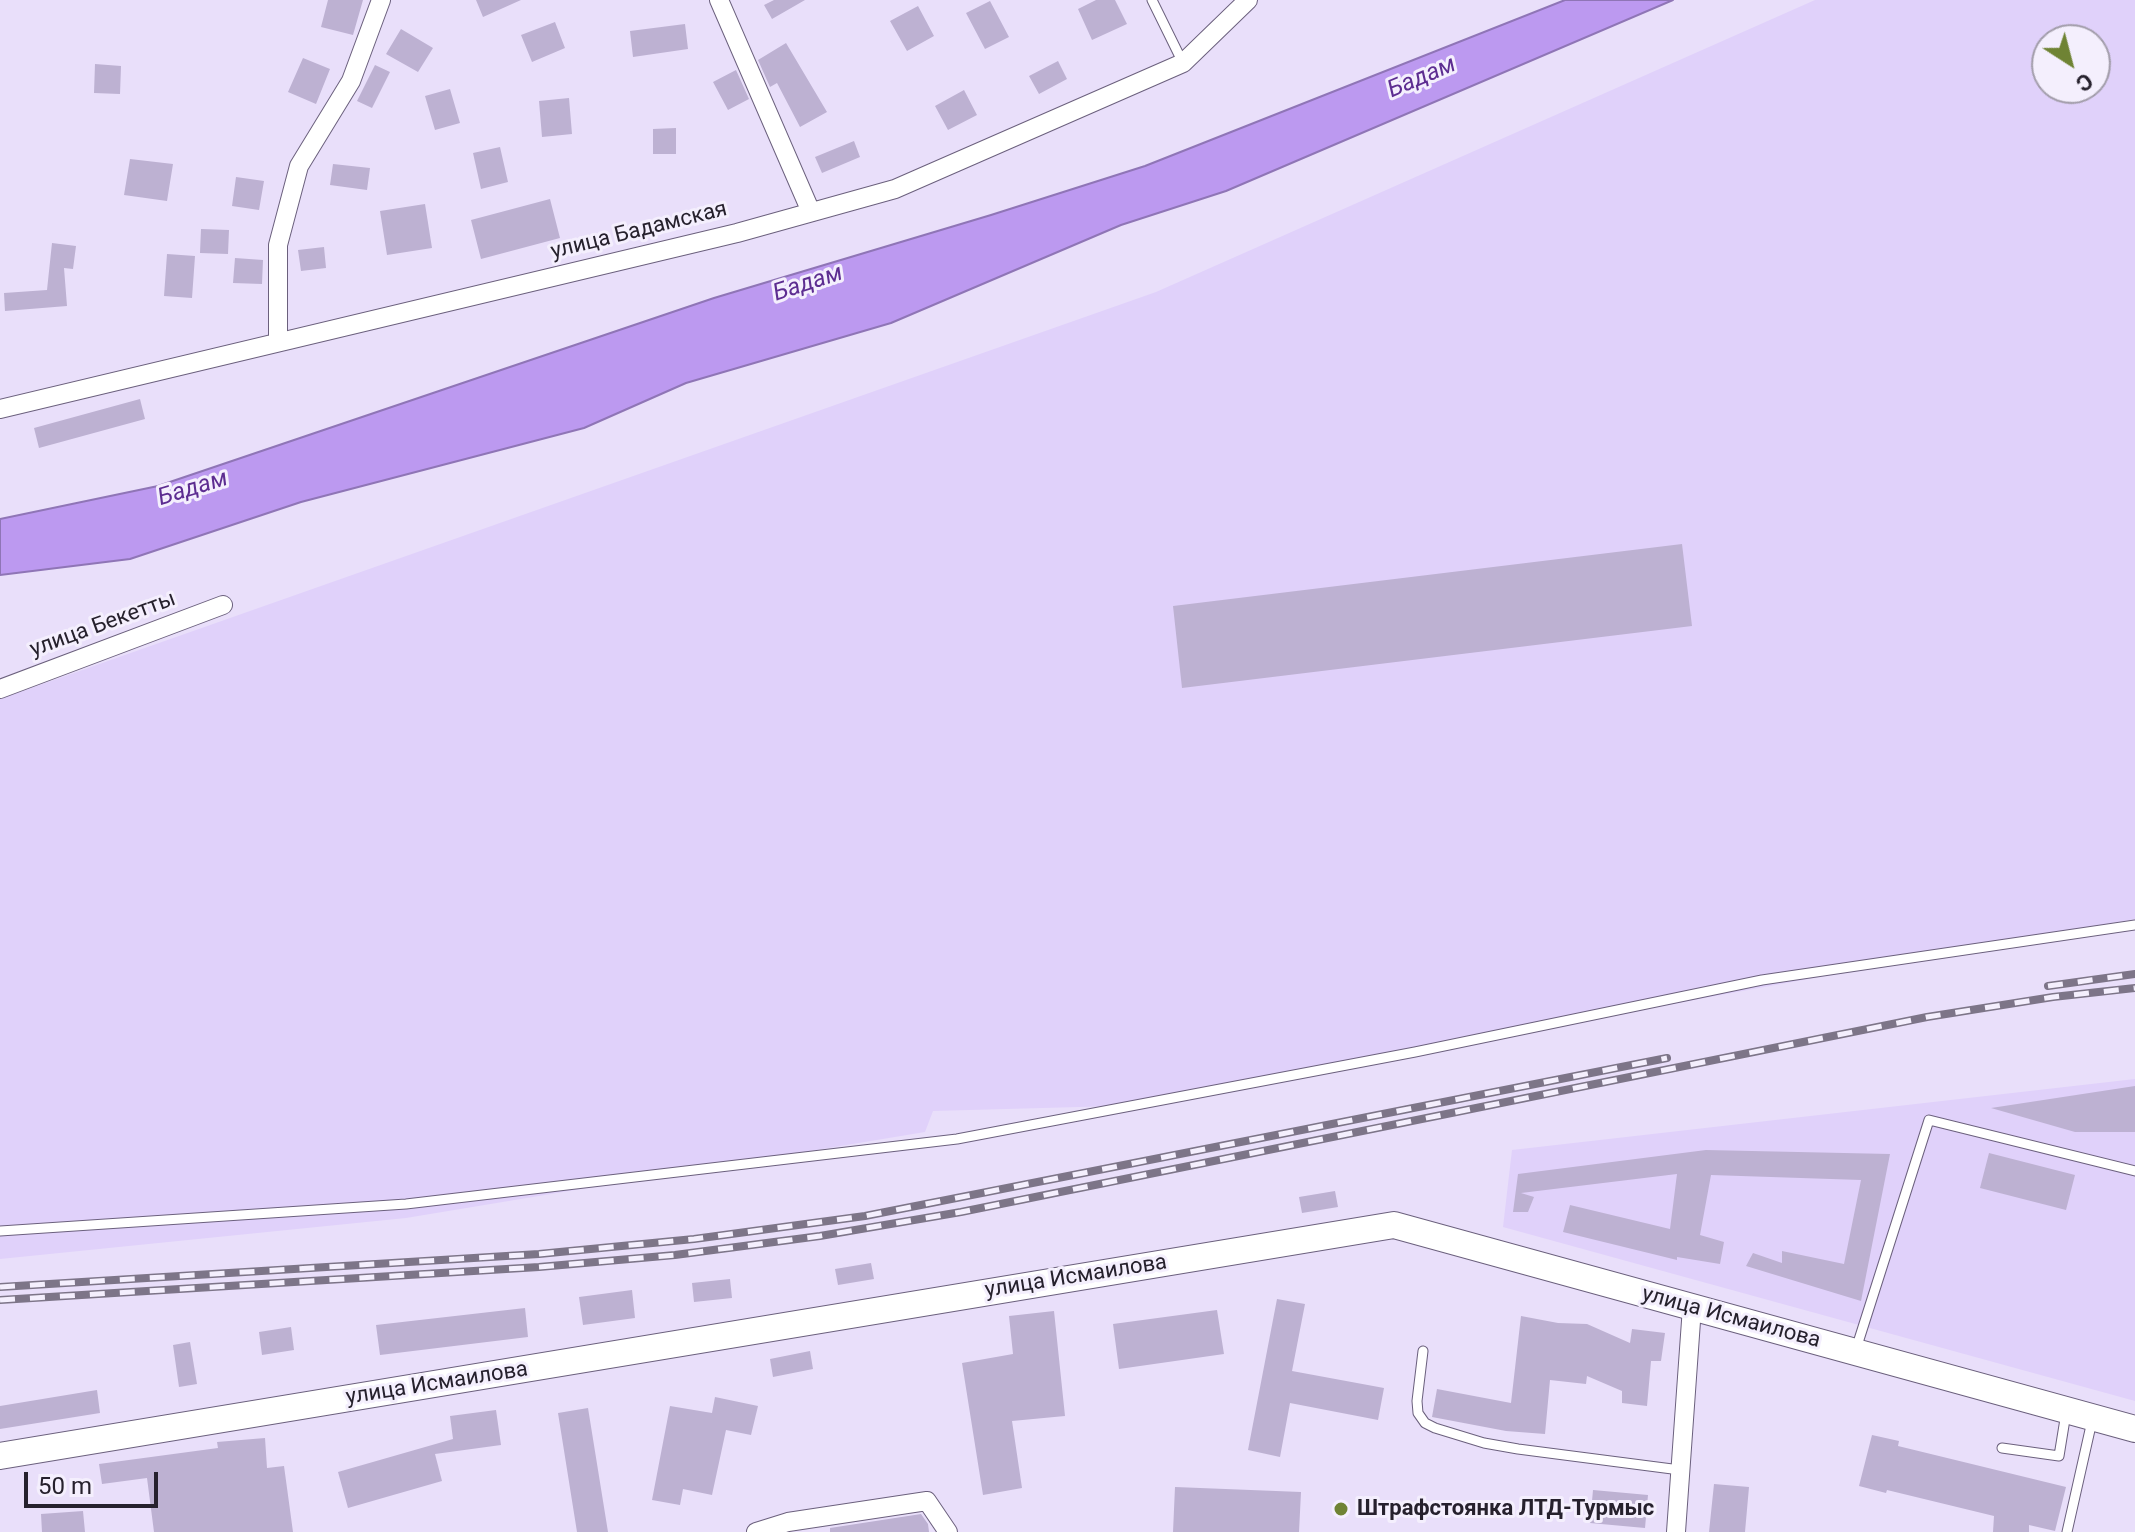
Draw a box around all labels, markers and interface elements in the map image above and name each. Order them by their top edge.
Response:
north arrow [2031,24,2111,104]
water label: Бадам [1383,51,1461,105]
text: С [2071,68,2097,97]
street label: улица Бадамская [548,196,730,266]
water label: Бадам [770,259,846,309]
water label: Бадам [155,465,231,513]
street label: улица Бекетты [27,586,179,664]
street label: улица Исмаилова [983,1250,1169,1304]
street label: улица Исмаилова [1639,1281,1823,1355]
street label: улица Исмаилова [344,1357,530,1411]
scale bar [28,1456,162,1506]
text: 50 m [38,1472,92,1500]
place label: Штрафстоянка ЛТД-Турмыс [1357,1496,1654,1522]
marker: Штрафстоянка ЛТД-Турмыс [1332,1500,1350,1518]

